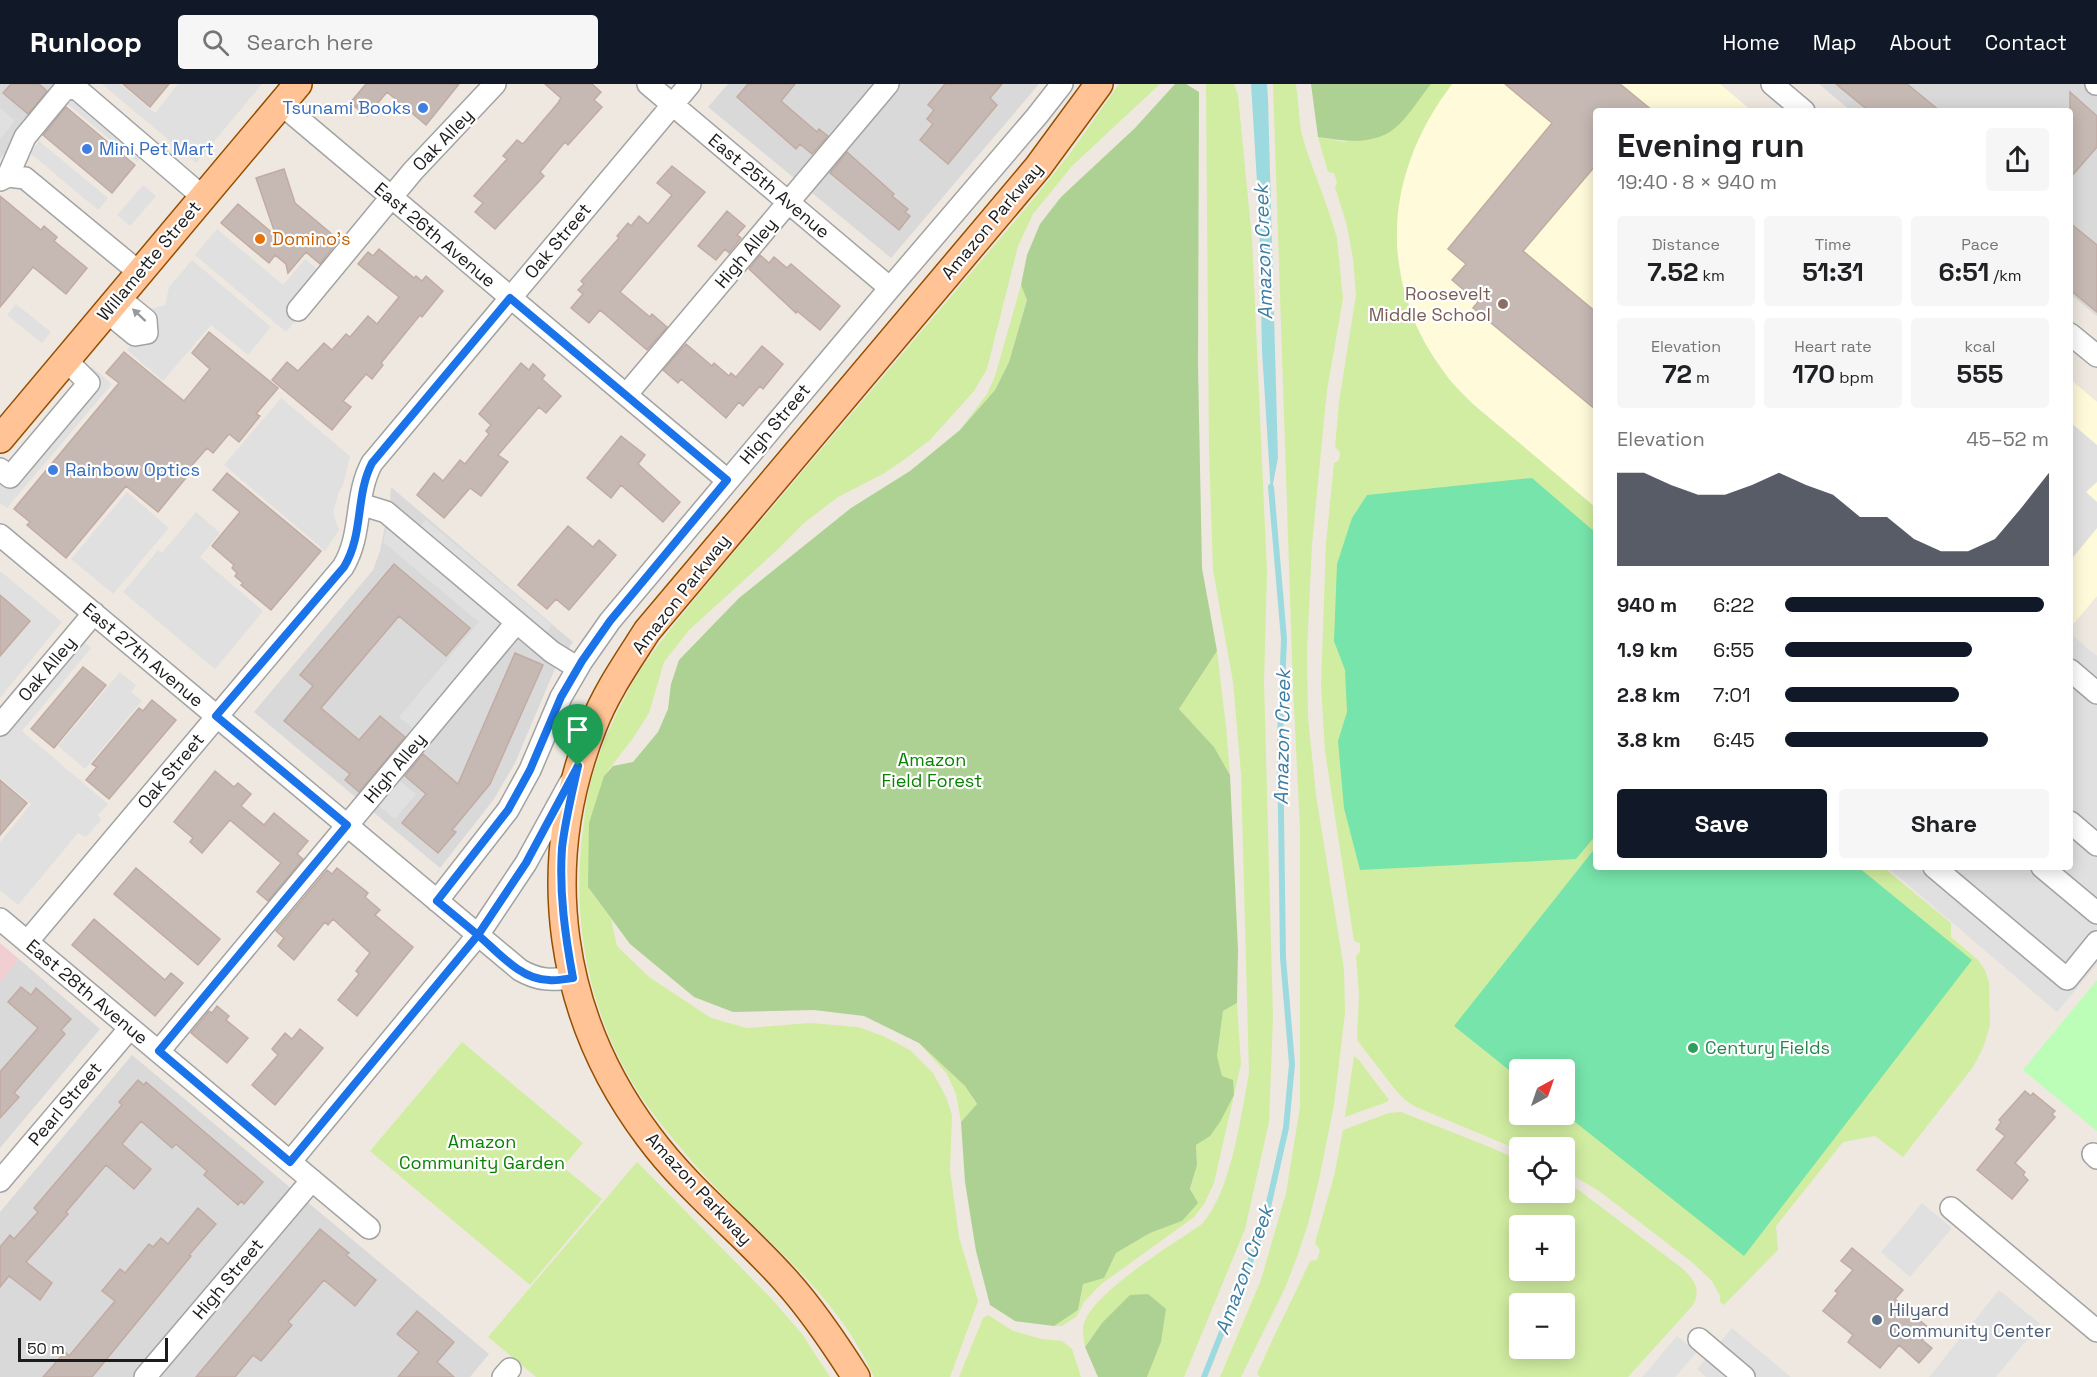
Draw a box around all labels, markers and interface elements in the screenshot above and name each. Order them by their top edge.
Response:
search box [178,15,598,69]
text: Runloop [30,24,142,60]
icon: search [199,26,232,59]
text: Search here [247,28,374,56]
text: Home [1722,29,1780,56]
text: Map [1813,29,1857,56]
text: About [1890,29,1952,56]
text: Contact [1985,29,2067,56]
place label: Tsunami Books [282,96,411,119]
marker: Tsunami Books [416,101,430,115]
street label: Oak Alley [407,104,478,176]
text: Evening run [1617,125,1805,167]
street label: East 25th Avenue [704,128,835,243]
button: share [1986,128,2049,191]
place label: Mini Pet Mart [99,137,214,160]
marker: Mini Pet Mart [80,142,94,156]
street label: Amazon Parkway [936,157,1047,284]
text: 19:40 · 8 × 940 m [1617,169,1777,195]
street label: East 26th Avenue [370,177,501,292]
water label: Amazon Creek [1248,182,1278,320]
street label: Willamette Street [92,196,206,325]
street label: Oak Street [519,198,596,283]
street label: High Alley [709,213,782,293]
place label: Domino's [272,227,350,250]
marker: Domino's [253,232,267,246]
text: Distance [1652,234,1720,255]
text: Time [1815,234,1851,255]
text: Pace [1961,234,1999,255]
text: 7.52 [1647,255,1698,289]
text: 51:31 [1802,255,1864,289]
text: 6:51 [1938,255,1989,289]
text: km [1698,265,1725,286]
text: /km [1989,265,2022,286]
place label: Roosevelt Middle School [1369,282,1491,326]
marker: Roosevelt Middle School [1496,297,1510,311]
one-way arrow [132,308,147,322]
text: Elevation [1651,336,1721,357]
text: Heart rate [1794,336,1872,357]
text: kcal [1965,336,1995,357]
text: 72 [1662,357,1692,391]
text: 170 [1792,357,1835,391]
text: 555 [1957,357,2003,391]
text: m [1692,367,1710,388]
text: bpm [1835,367,1874,388]
street label: High Street [734,379,815,469]
text: Elevation [1617,426,1705,452]
text: 45–52 m [1966,426,2049,452]
place label: Rainbow Optics [65,458,200,481]
marker: Rainbow Optics [46,463,60,477]
street label: Amazon Parkway [627,529,735,658]
text: 940 m [1617,592,1677,618]
text: 6:22 [1713,592,1754,618]
street label: East 27th Avenue [78,597,208,712]
street label: Oak Alley [13,631,81,706]
text: 1.9 km [1617,637,1678,663]
text: 6:55 [1713,637,1754,663]
water label: Amazon Creek [1268,667,1296,805]
text: 2.8 km [1617,682,1680,708]
text: 7:01 [1713,682,1751,708]
pin [552,704,603,766]
icon: arrive [561,713,594,746]
text: 3.8 km [1617,727,1681,753]
text: 6:45 [1713,727,1755,753]
street label: Oak Street [132,728,209,813]
street label: High Alley [358,728,431,808]
park label: Amazon Field Forest [882,748,982,792]
button: Save [1617,789,1827,858]
button: Share [1839,789,2049,858]
street label: East 28th Avenue [22,934,153,1049]
place label: Century Fields [1705,1036,1830,1059]
marker: Century Fields [1686,1041,1700,1055]
street label: Pearl Street [23,1057,106,1150]
north arrow [1509,1059,1575,1125]
map controls [1509,1059,1575,1359]
street label: Amazon Parkway [641,1127,758,1250]
park label: Amazon Community Garden [399,1130,565,1174]
button: locate [1509,1137,1575,1203]
water label: Amazon Creek [1209,1200,1280,1338]
button: + [1509,1215,1575,1281]
street label: High Street [187,1234,268,1324]
button: − [1509,1293,1575,1359]
place label: Hilyard Community Center [1889,1298,2051,1342]
marker: Hilyard Community Center [1870,1313,1884,1327]
scale bar [18,1335,168,1362]
text: 50 m [27,1338,65,1359]

